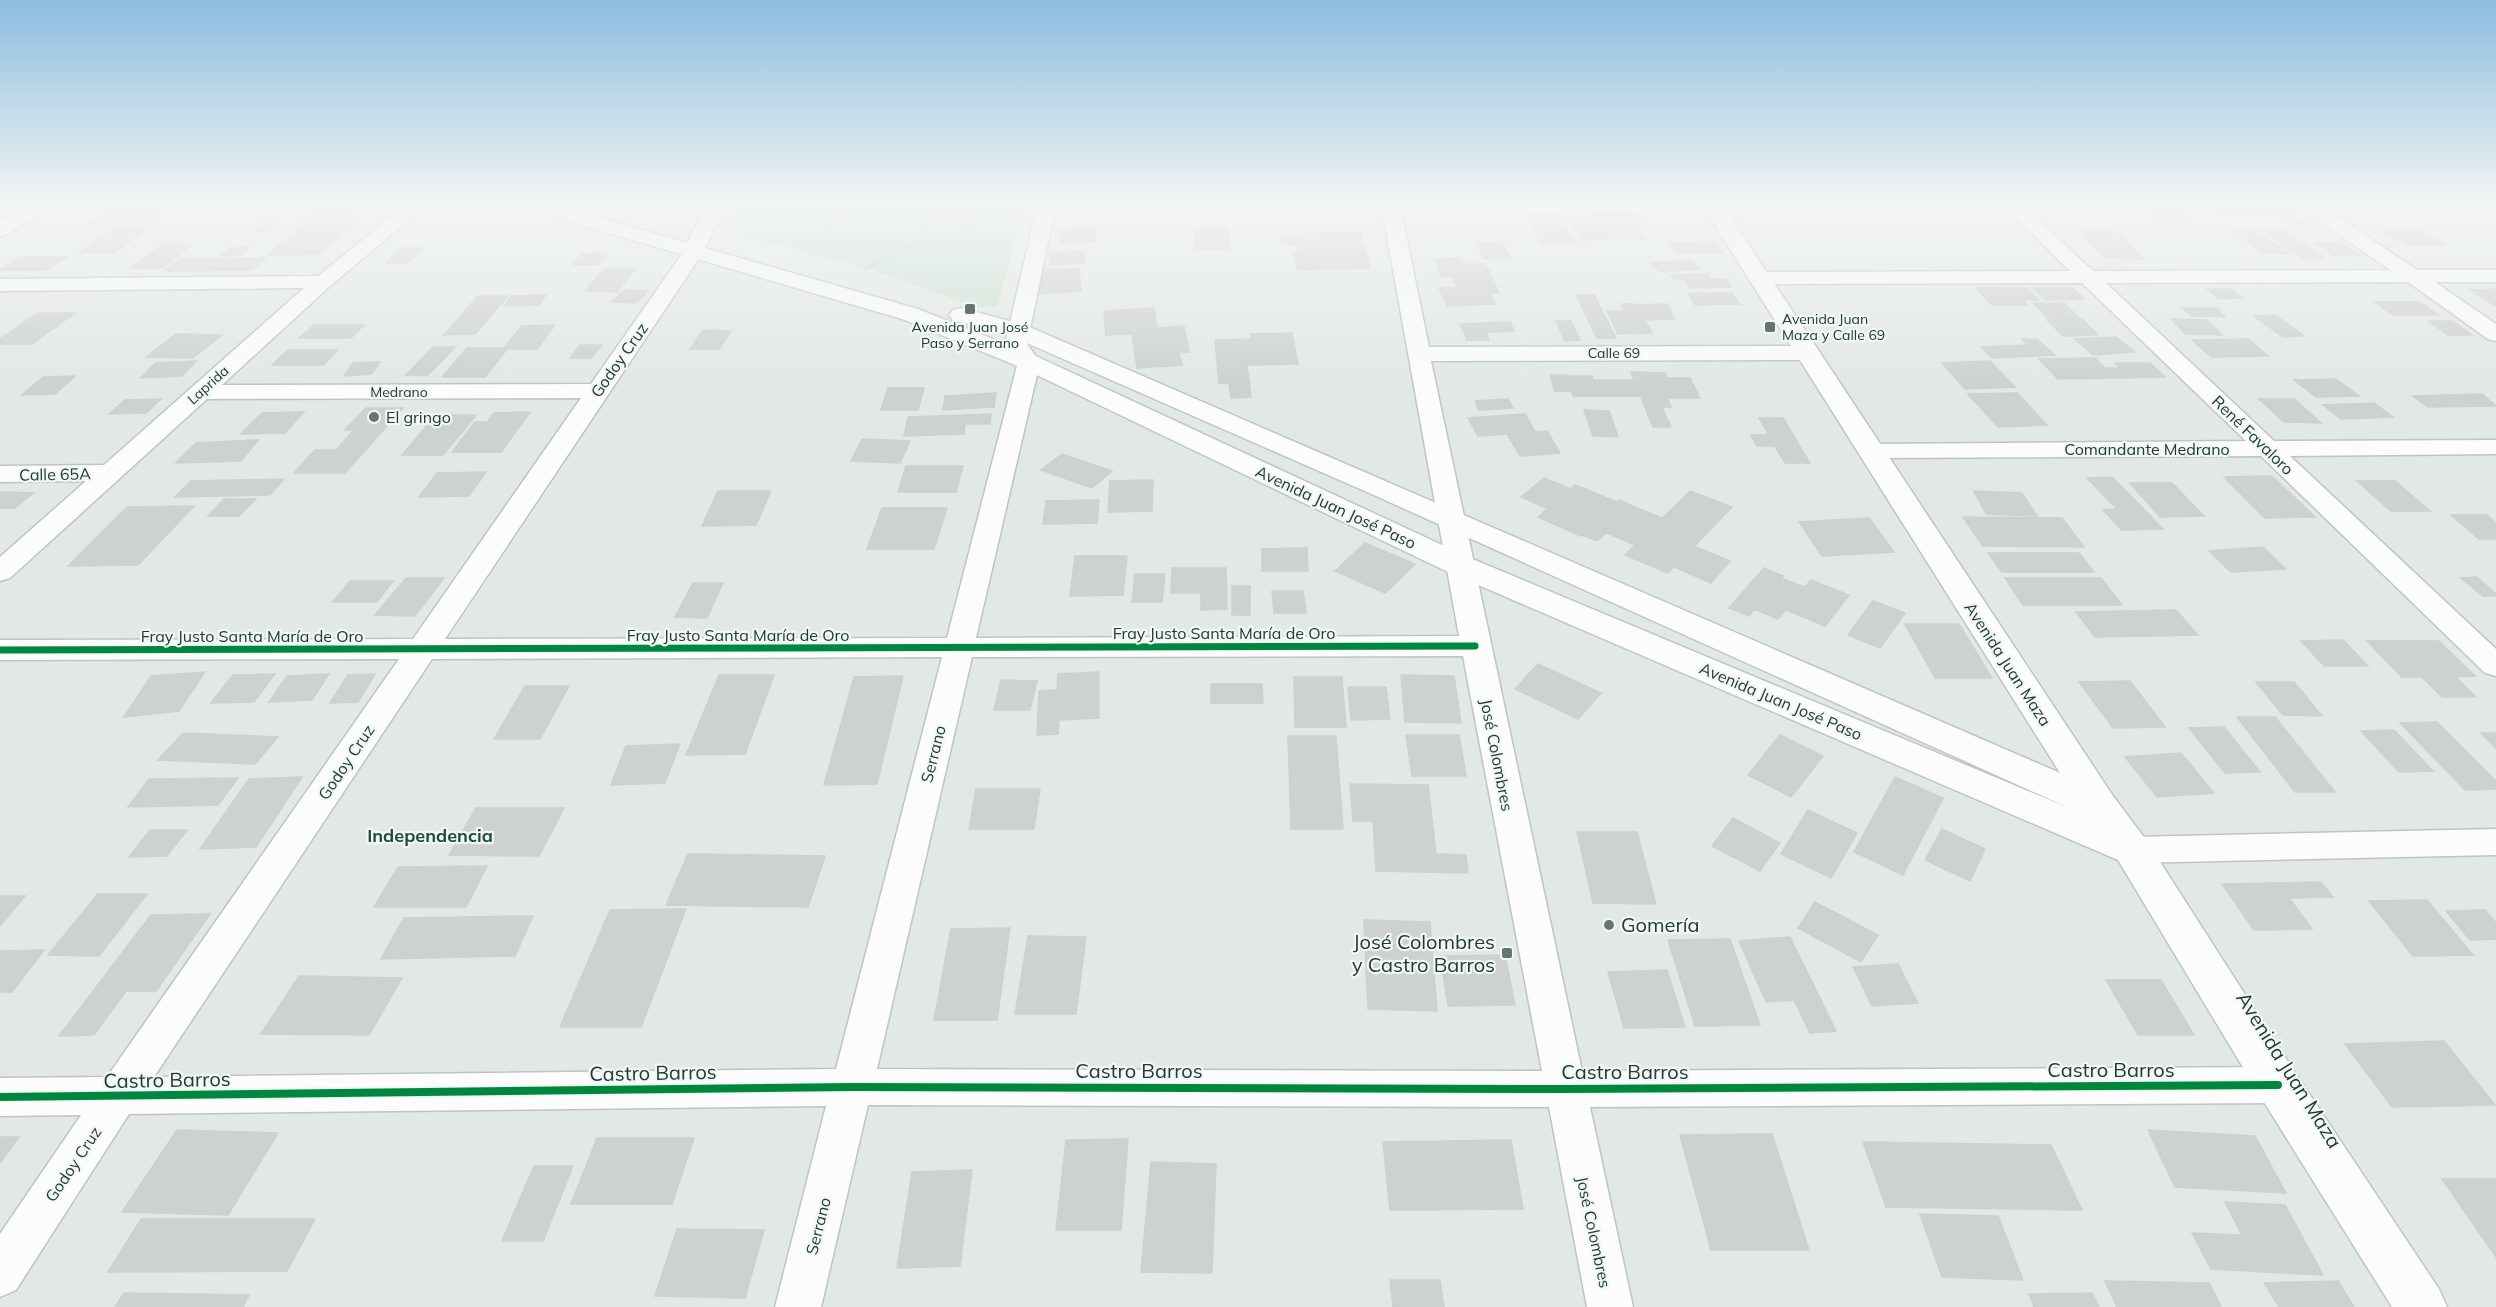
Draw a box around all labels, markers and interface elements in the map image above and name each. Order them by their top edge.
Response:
marker: Avenida Juan José Paso y Serrano [963,302,977,316]
place label: Avenida Juan Maza y Calle 69 [1782,310,1885,344]
place label: Avenida Juan José Paso y Serrano [912,318,1028,352]
street label: Godoy Cruz [586,319,652,401]
marker: Avenida Juan Maza y Calle 69 [1763,320,1777,334]
street label: Calle 69 [1588,344,1640,362]
street label: Laprida [184,362,232,408]
street label: Medrano [370,383,428,401]
street label: René Favaloro [2208,391,2298,479]
place label: El gringo [386,407,451,427]
marker: El gringo [367,410,381,424]
street label: Comandante Medrano [2064,439,2230,459]
street label: Avenida Juan José Paso [1253,461,1419,553]
street label: Calle 65A [19,463,91,485]
street label: Avenida Juan Maza [1960,598,2056,730]
street label: Fray Justo Santa María de Oro [1113,623,1335,643]
street label: Fray Justo Santa María de Oro [627,625,849,645]
street label: Fray Justo Santa María de Oro [141,626,363,646]
street label: Avenida Juan José Paso [1697,658,1865,744]
street label: José Colombres [1476,697,1518,813]
street label: Godoy Cruz [314,721,378,803]
street label: Serrano [916,723,950,785]
district label: Independencia [367,824,493,847]
place label: Gomería [1621,912,1700,937]
marker: Gomería [1602,918,1616,932]
place label: José Colombres y Castro Barros [1352,929,1495,977]
marker: José Colombres y Castro Barros [1500,946,1514,960]
street label: Avenida Juan Maza [2231,987,2348,1153]
street label: Castro Barros [2047,1057,2175,1082]
street label: Castro Barros [1075,1058,1203,1083]
street label: Castro Barros [589,1059,717,1086]
street label: Castro Barros [1561,1059,1689,1084]
street label: Castro Barros [103,1066,231,1093]
street label: Godoy Cruz [41,1123,105,1205]
street label: José Colombres [1572,1174,1616,1290]
street label: Serrano [801,1195,835,1257]

